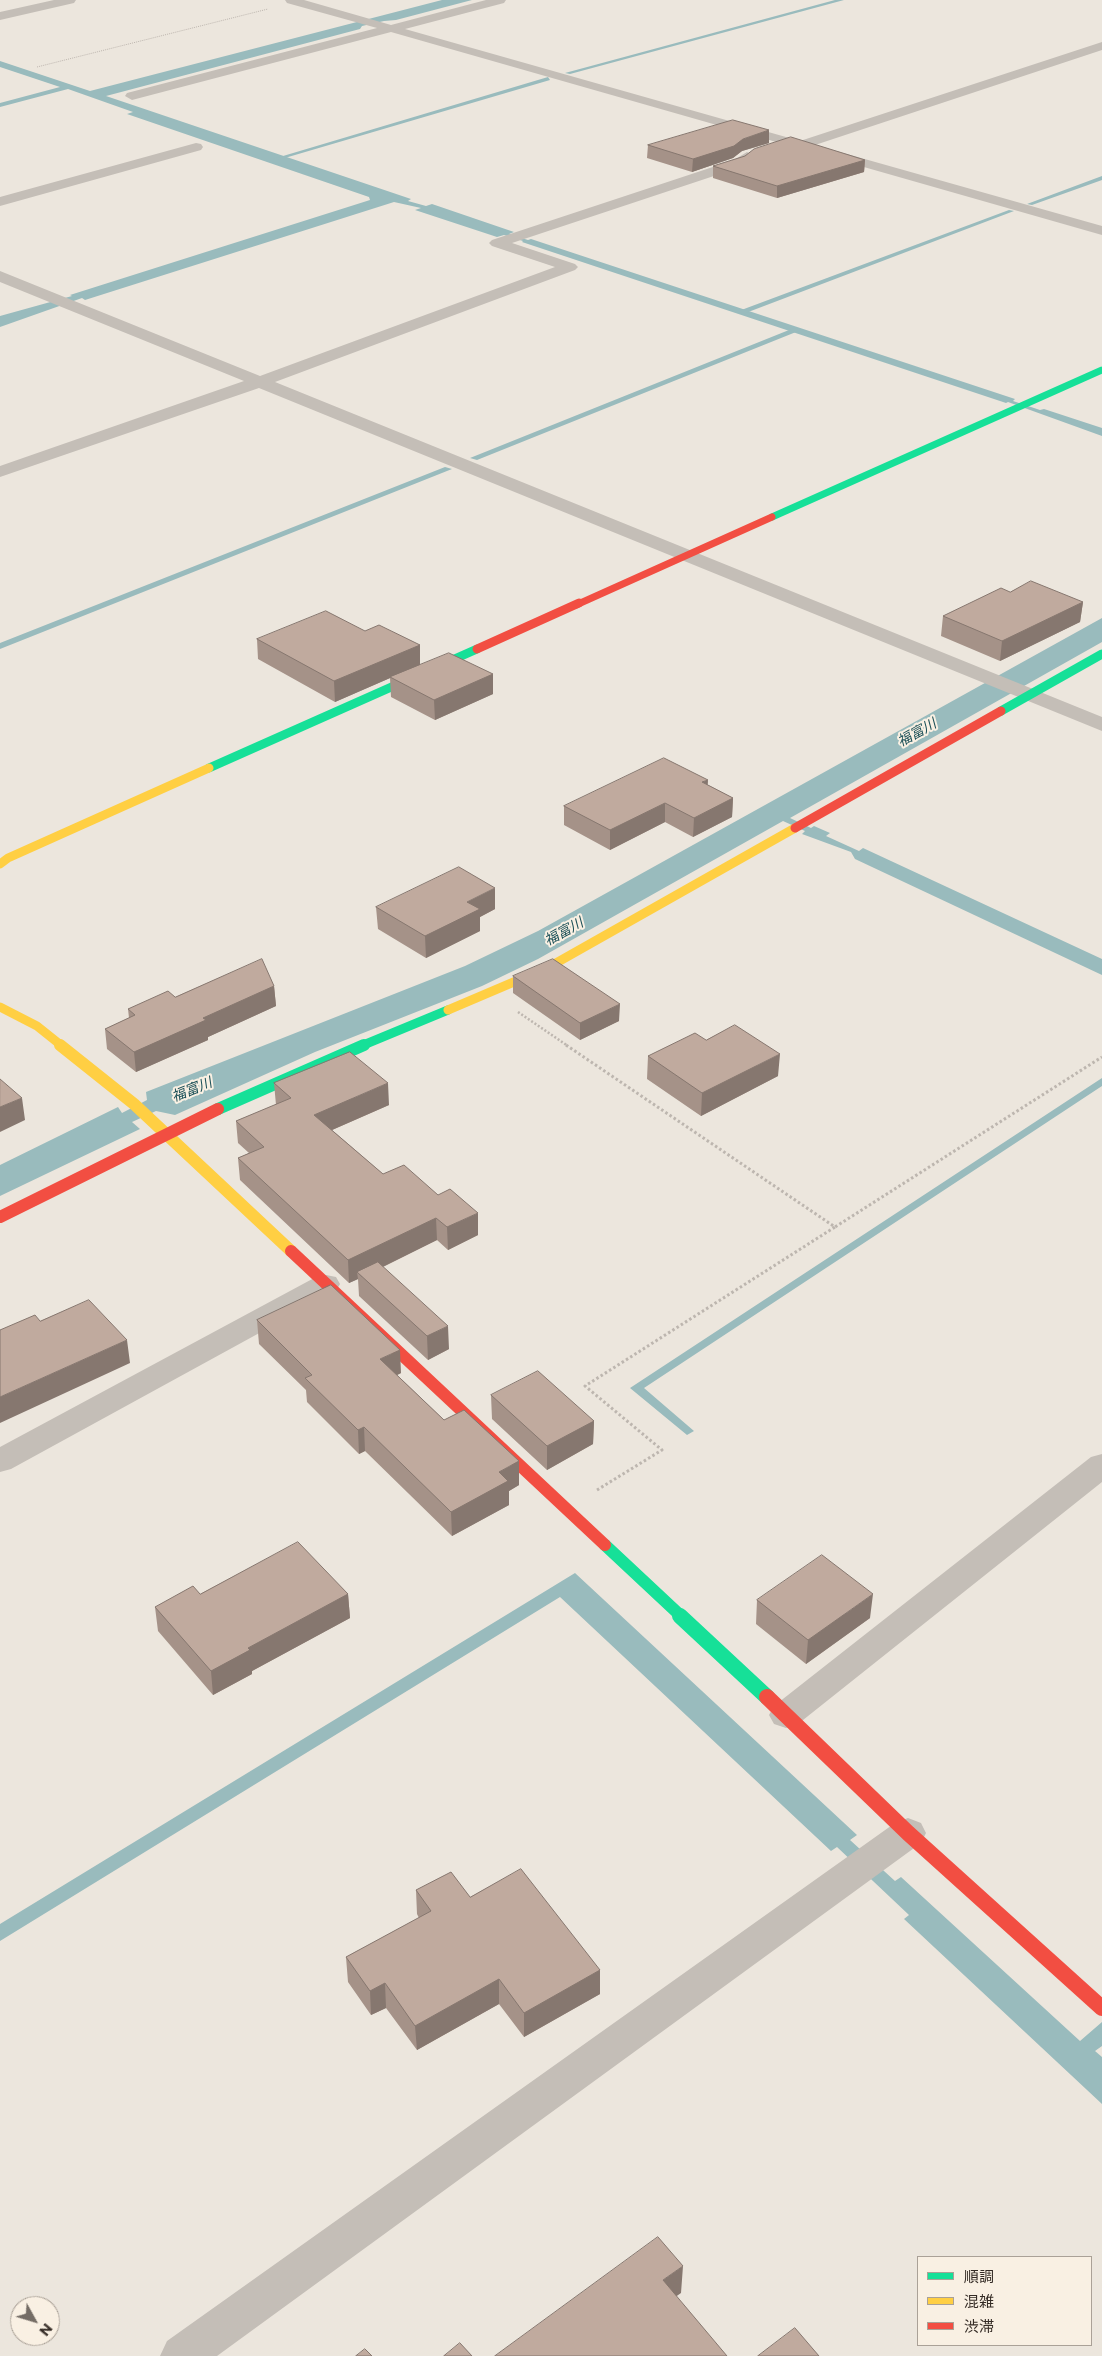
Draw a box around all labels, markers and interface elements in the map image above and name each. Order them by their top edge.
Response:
water label: 福富川 [895,715,939,751]
water label: 福富川 [542,914,586,950]
water label: 福富川 [169,1074,215,1106]
legend [917,2256,1092,2346]
text: 順調 [964,2267,994,2286]
text: 混雑 [964,2292,994,2311]
north arrow [10,2296,60,2346]
text: 渋滞 [964,2317,994,2336]
text: N [35,2320,56,2340]

